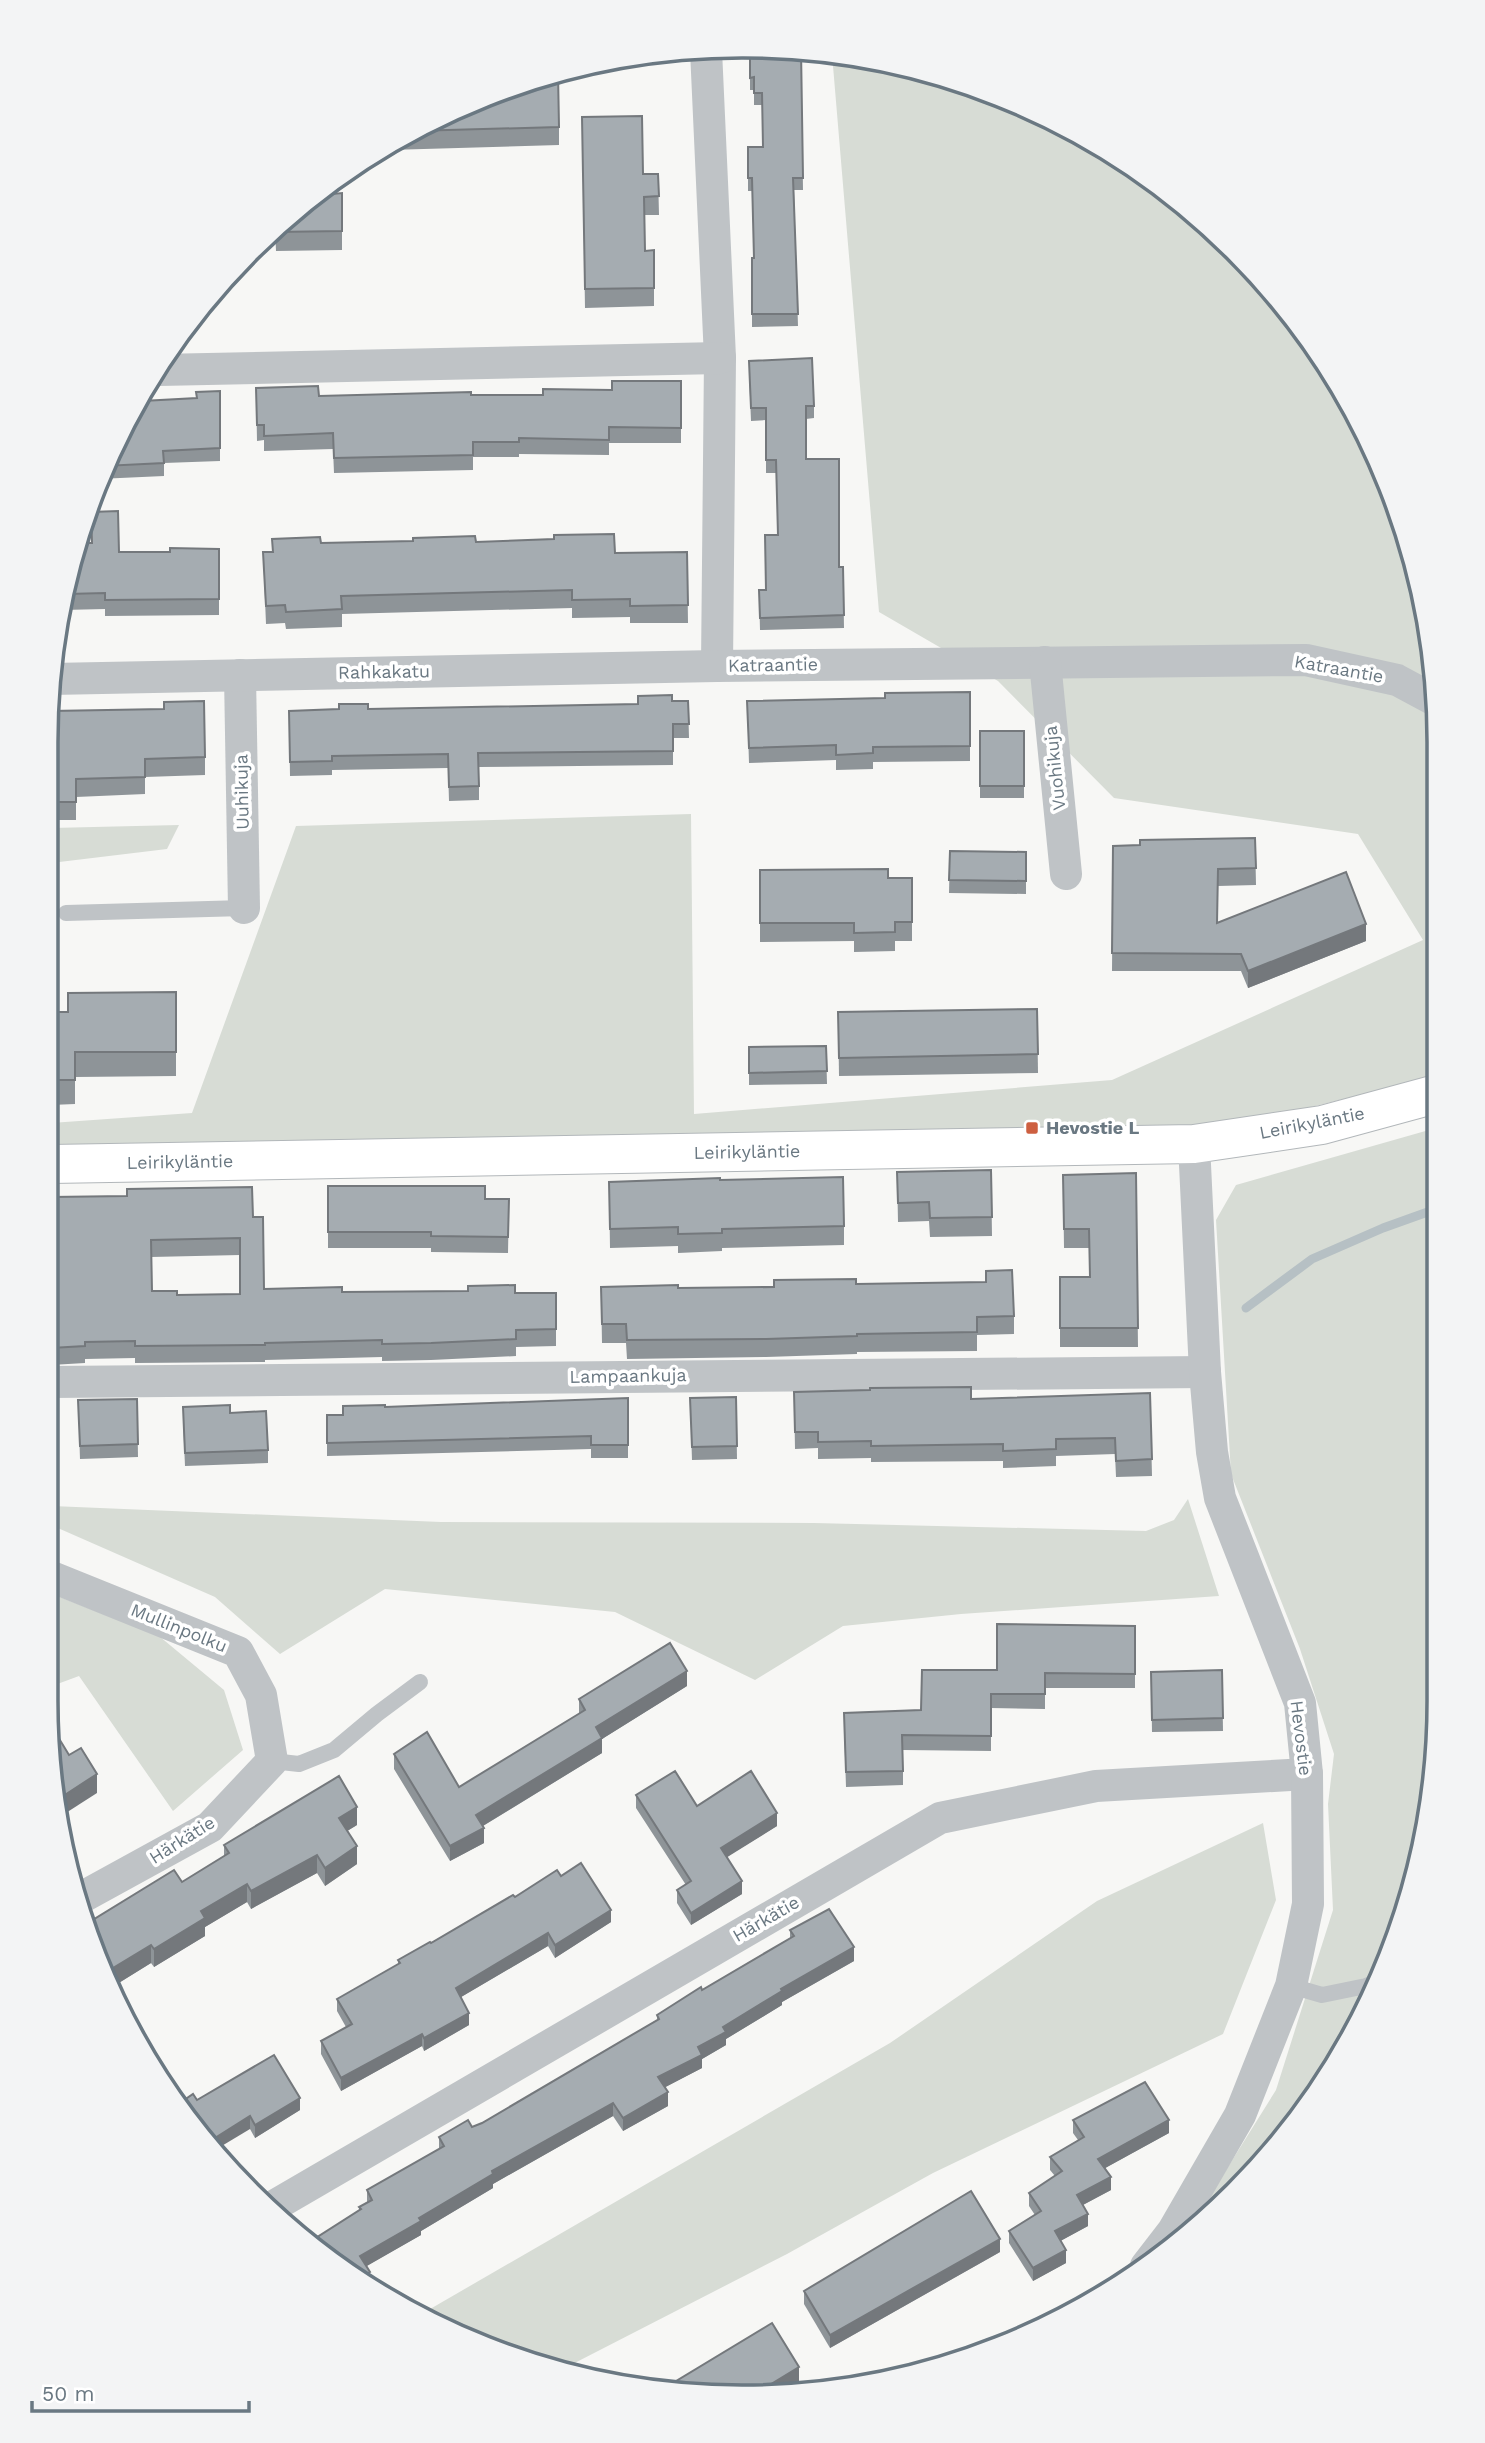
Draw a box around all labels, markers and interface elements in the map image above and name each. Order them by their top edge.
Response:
street label: Katraantie [1293,650,1385,687]
street label: Katraantie [728,653,818,676]
street label: Rahkakatu [338,660,430,683]
street label: Vuohikuja [1040,725,1069,812]
street label: Uuhikuja [230,754,253,830]
street label: Leirikyläntie [1258,1102,1366,1143]
place label: Hevostie L [1046,1117,1139,1138]
marker: Hevostie L [1024,1120,1040,1136]
street label: Leirikyläntie [693,1140,801,1163]
street label: Leirikyläntie [126,1150,234,1173]
street label: Lampaankuja [569,1364,687,1387]
street label: Mullinpolku [128,1599,230,1656]
street label: Hevostie [1286,1699,1317,1777]
street label: Härkätie [145,1811,218,1868]
street label: Härkätie [729,1891,803,1946]
scale bar [32,2370,248,2414]
text: 50 m [42,2381,94,2406]

